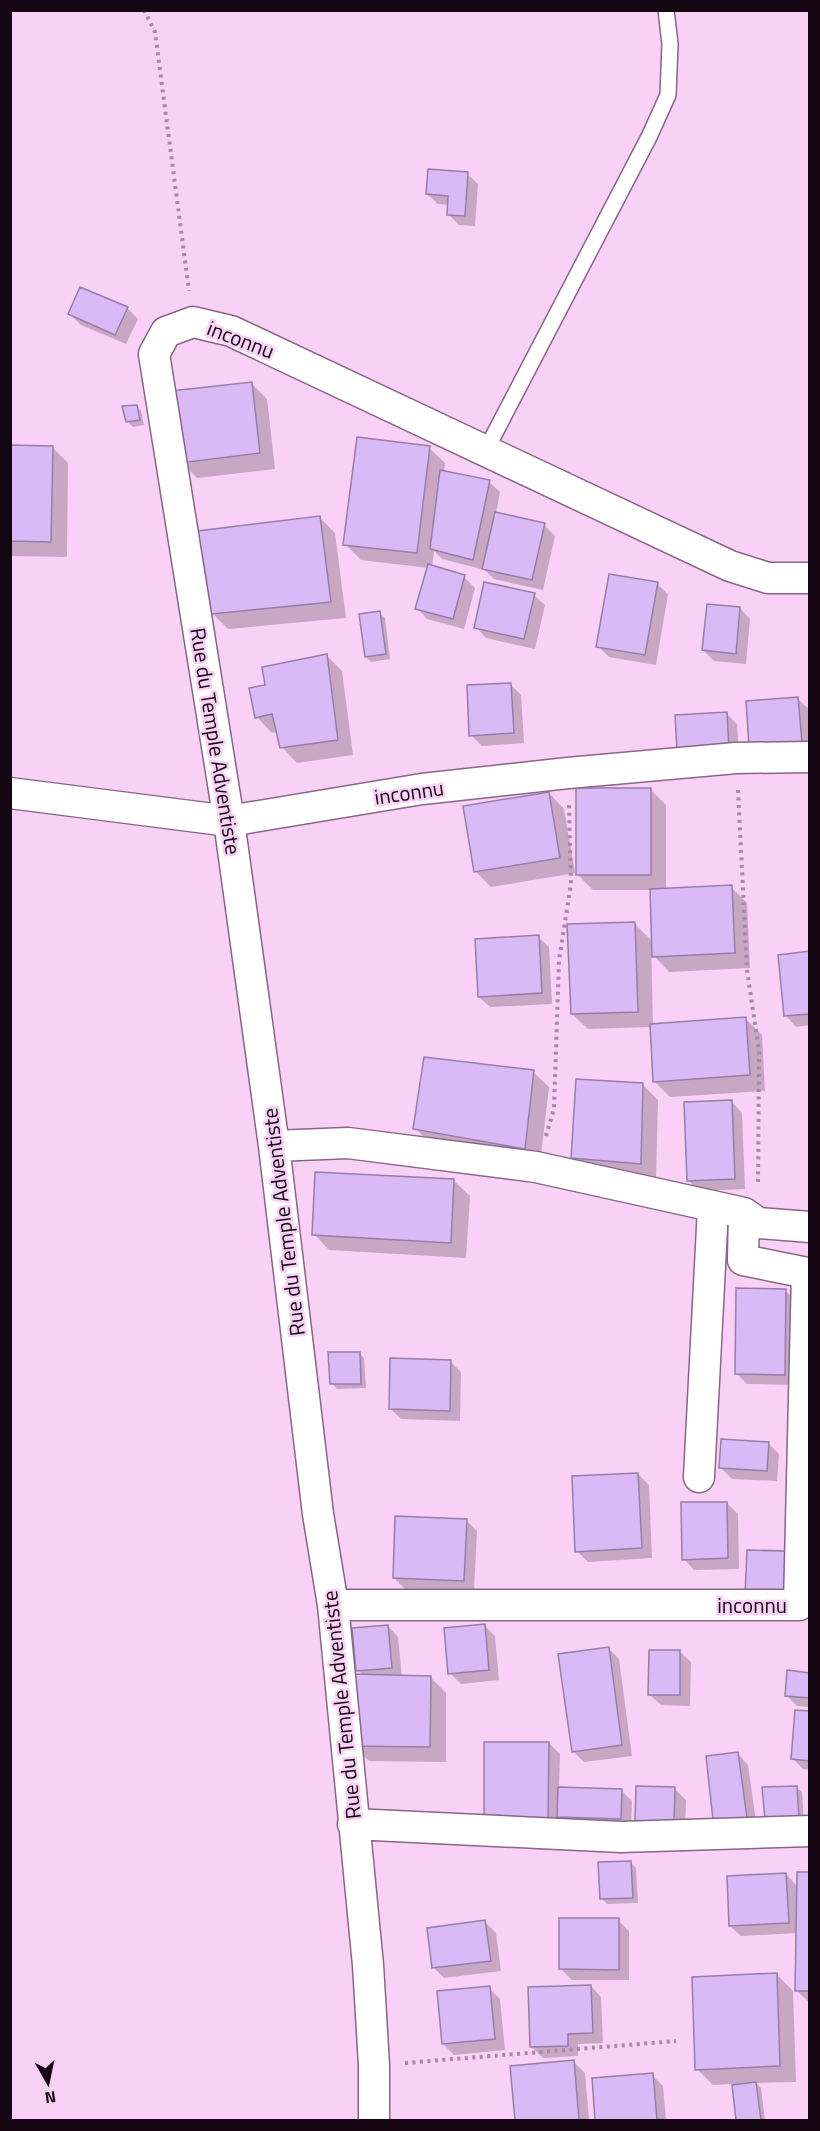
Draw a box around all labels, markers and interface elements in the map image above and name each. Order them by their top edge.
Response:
street label: inconnu [203,312,279,366]
street label: Rue du Temple Adventiste [182,625,250,857]
street label: inconnu [372,771,446,813]
street label: Rue du Temple Adventiste [253,1106,313,1338]
street label: Rue du Temple Adventiste [313,1589,369,1821]
street label: inconnu [717,1589,787,1621]
north arrow [18,2053,78,2113]
text: N [43,2085,58,2111]

